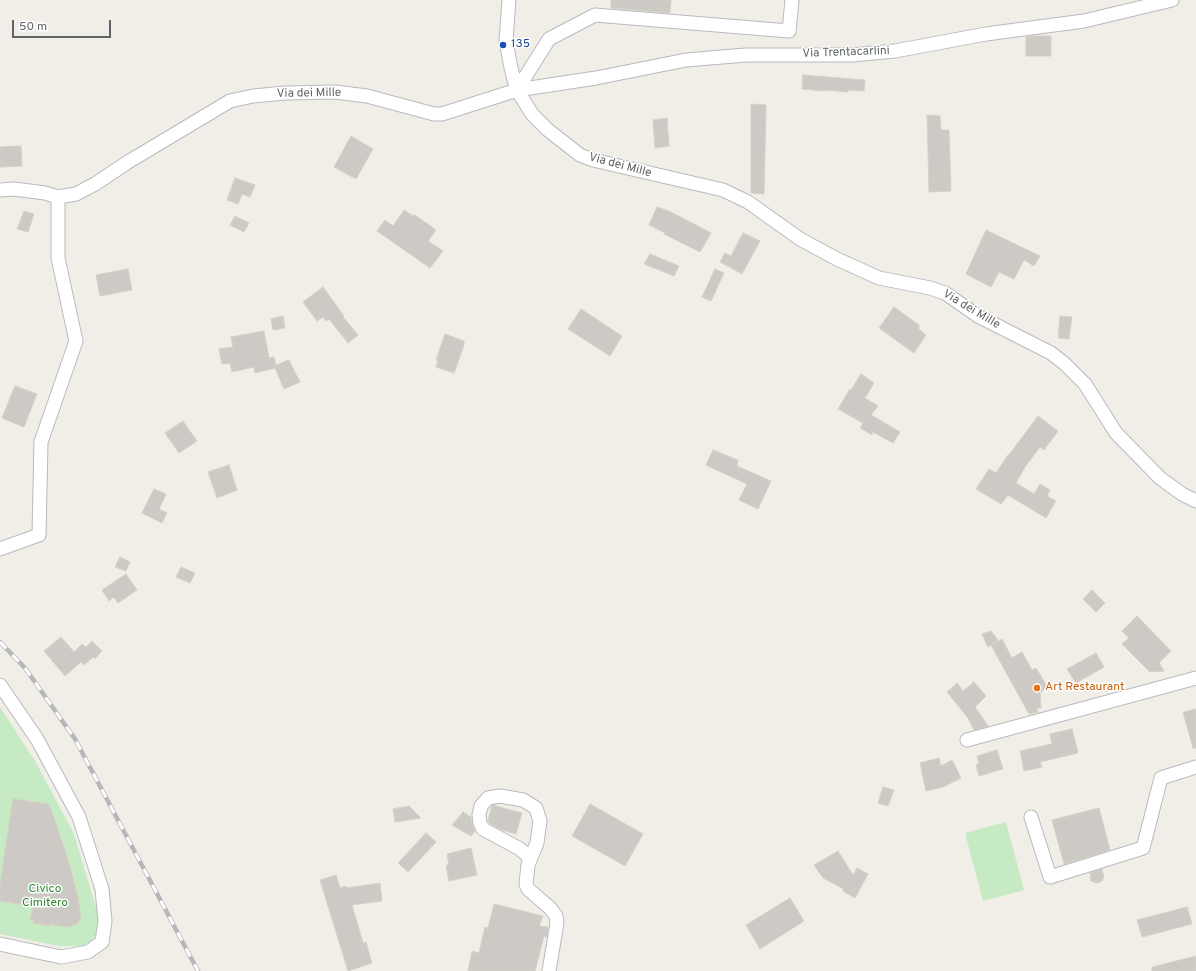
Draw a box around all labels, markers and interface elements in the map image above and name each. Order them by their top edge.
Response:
scale bar [14,12,113,38]
text: 50 m [19,19,47,35]
place label: 135 [511,38,530,52]
marker: 135 [498,40,508,50]
street label: Via Trentacarlini [802,44,890,62]
street label: Via dei Mille [277,86,341,102]
street label: Via dei Mille [587,151,653,181]
street label: Via dei Mille [940,287,1002,333]
place label: Art Restaurant [1045,681,1124,695]
marker: Art Restaurant [1032,683,1042,693]
park label: Civico Cimitero [22,883,68,911]

